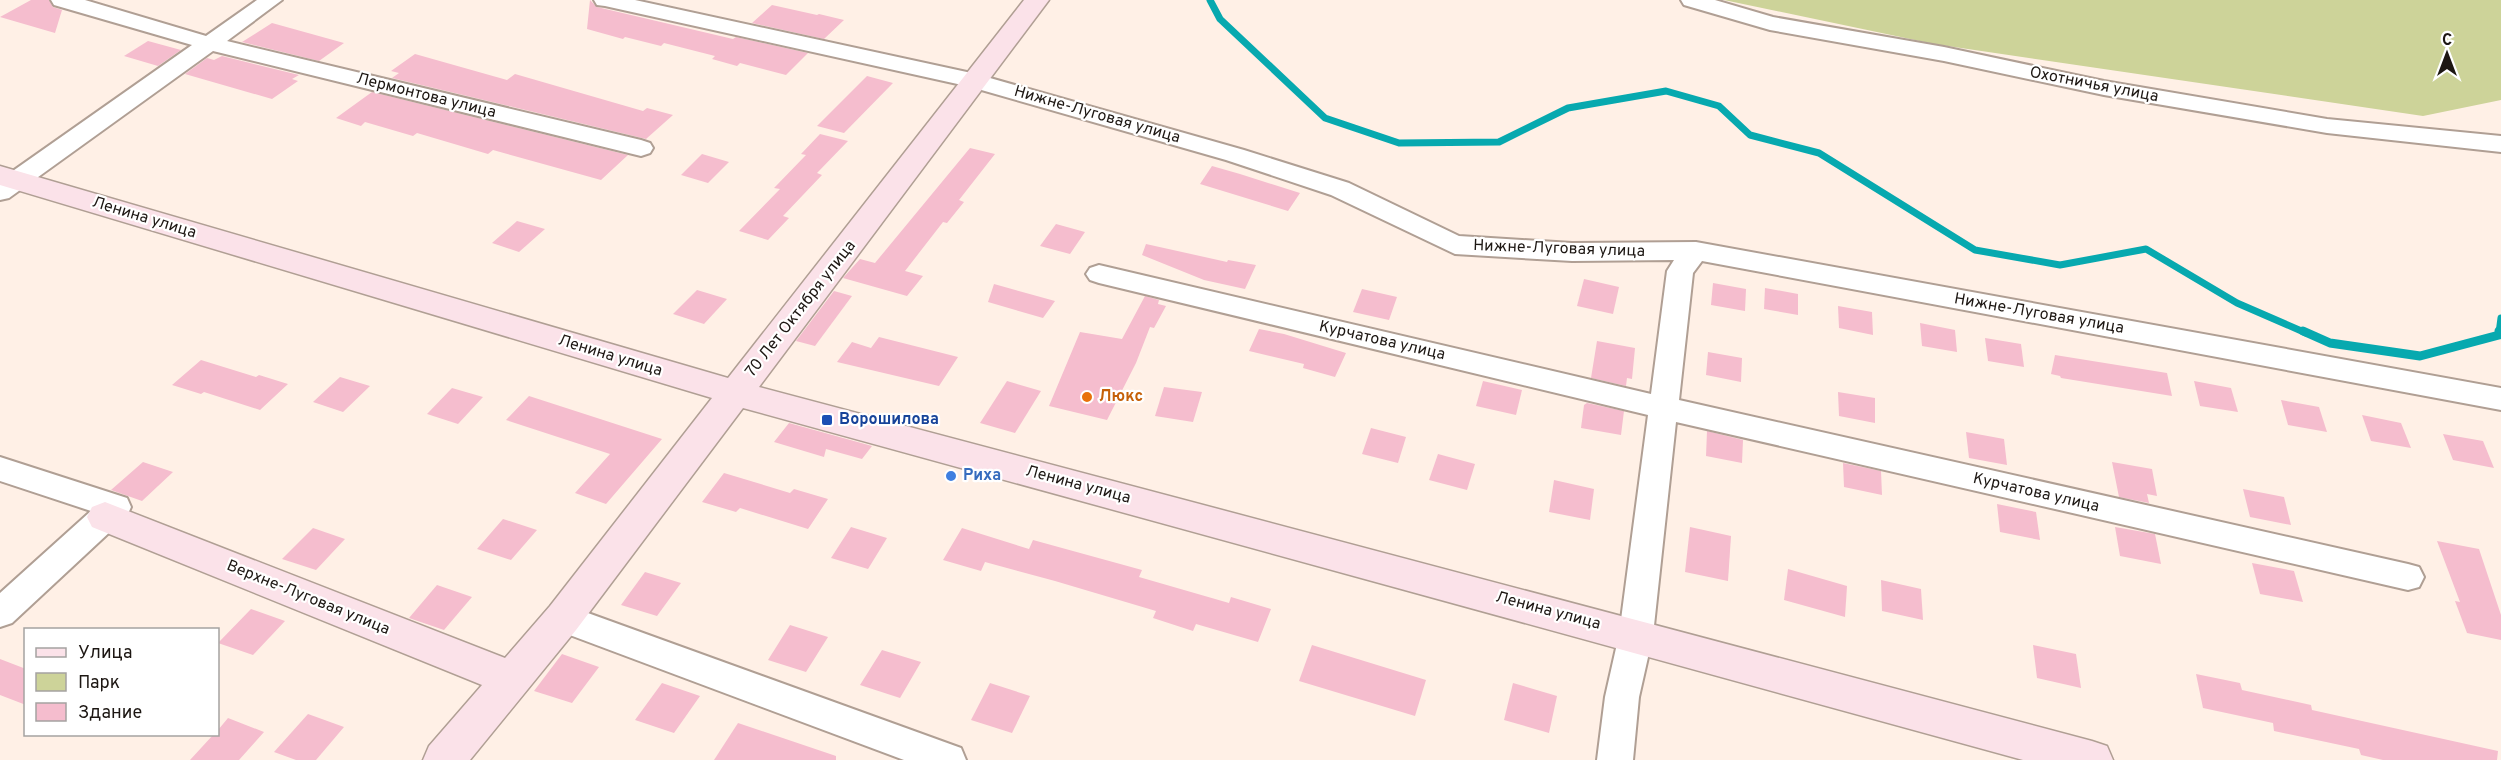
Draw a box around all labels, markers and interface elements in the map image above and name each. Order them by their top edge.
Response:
north arrow [2417,24,2477,84]
text: С [2442,31,2452,51]
street label: Охотничья улица [2028,63,2160,107]
street label: Лермонтова улица [354,69,498,123]
street label: Нижне-Луговая улица [1012,82,1182,148]
street label: Ленина улица [89,193,199,243]
street label: Нижне-Луговая улица [1473,236,1645,262]
street label: 70 Лет Октября улица [741,237,861,381]
street label: Нижне-Луговая улица [1953,289,2125,339]
street label: Курчатова улица [1317,317,1447,365]
street label: Ленина улица [555,331,665,381]
place label: Люкс [1099,387,1143,407]
marker: Люкс [1080,390,1094,404]
place label: Ворошилова [839,410,939,430]
marker: Ворошилова [820,413,834,427]
street label: Ленина улица [1023,461,1133,509]
place label: Риха [963,466,1001,486]
marker: Риха [944,469,958,483]
street label: Курчатова улица [1971,469,2101,517]
street label: Верхне-Луговая улица [223,556,393,640]
street label: Ленина улица [1493,587,1603,635]
legend [24,628,219,736]
text: Улица [78,642,132,665]
text: Парк [78,672,120,695]
text: Здание [78,702,142,725]

